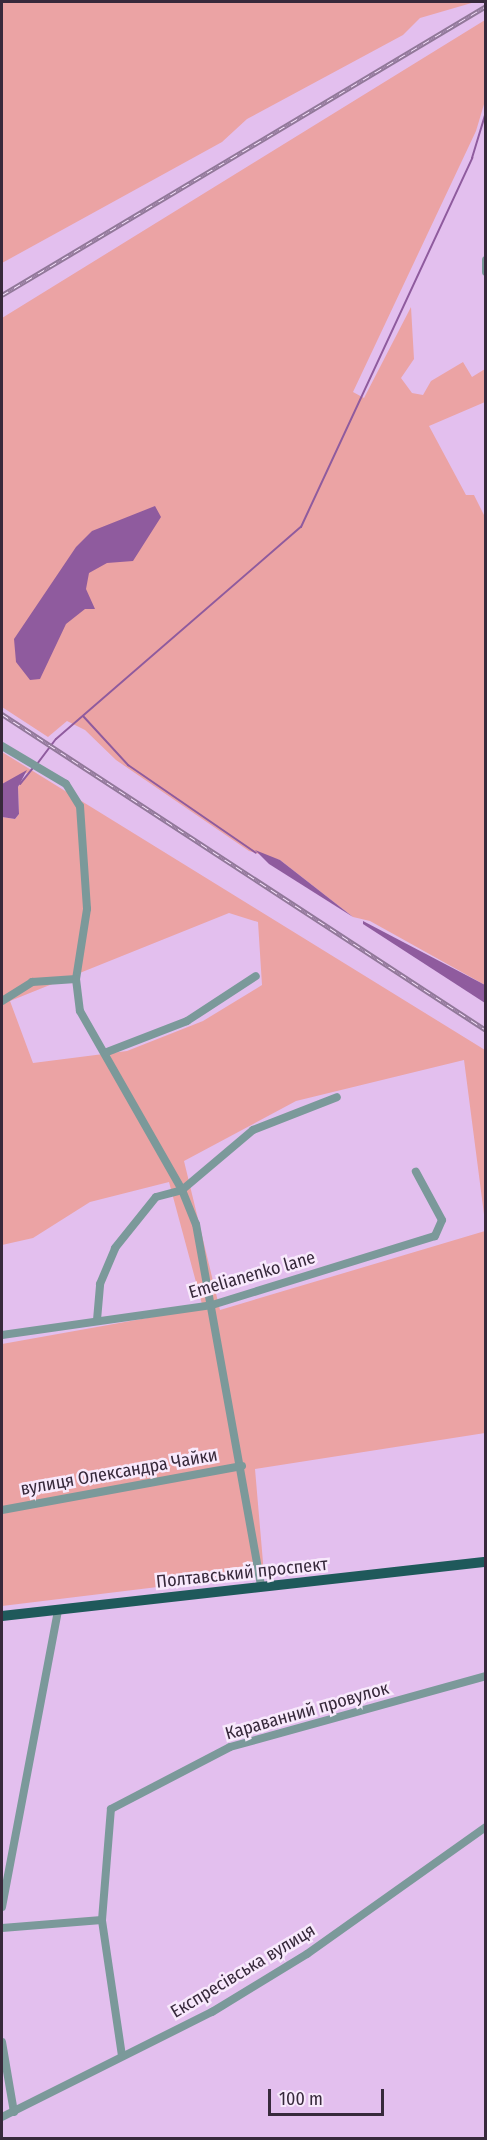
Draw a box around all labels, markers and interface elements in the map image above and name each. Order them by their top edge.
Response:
street label: Emelianenko lane [186,1247,318,1303]
street label: вулиця Олександра Чайки [19,1444,219,1500]
street label: Полтавський проспект [155,1553,329,1593]
street label: Караванний провулок [223,1677,391,1745]
street label: Експресівська вулиця [167,1919,319,2023]
scale bar [271,2077,386,2115]
text: 100 m [279,2088,323,2110]

